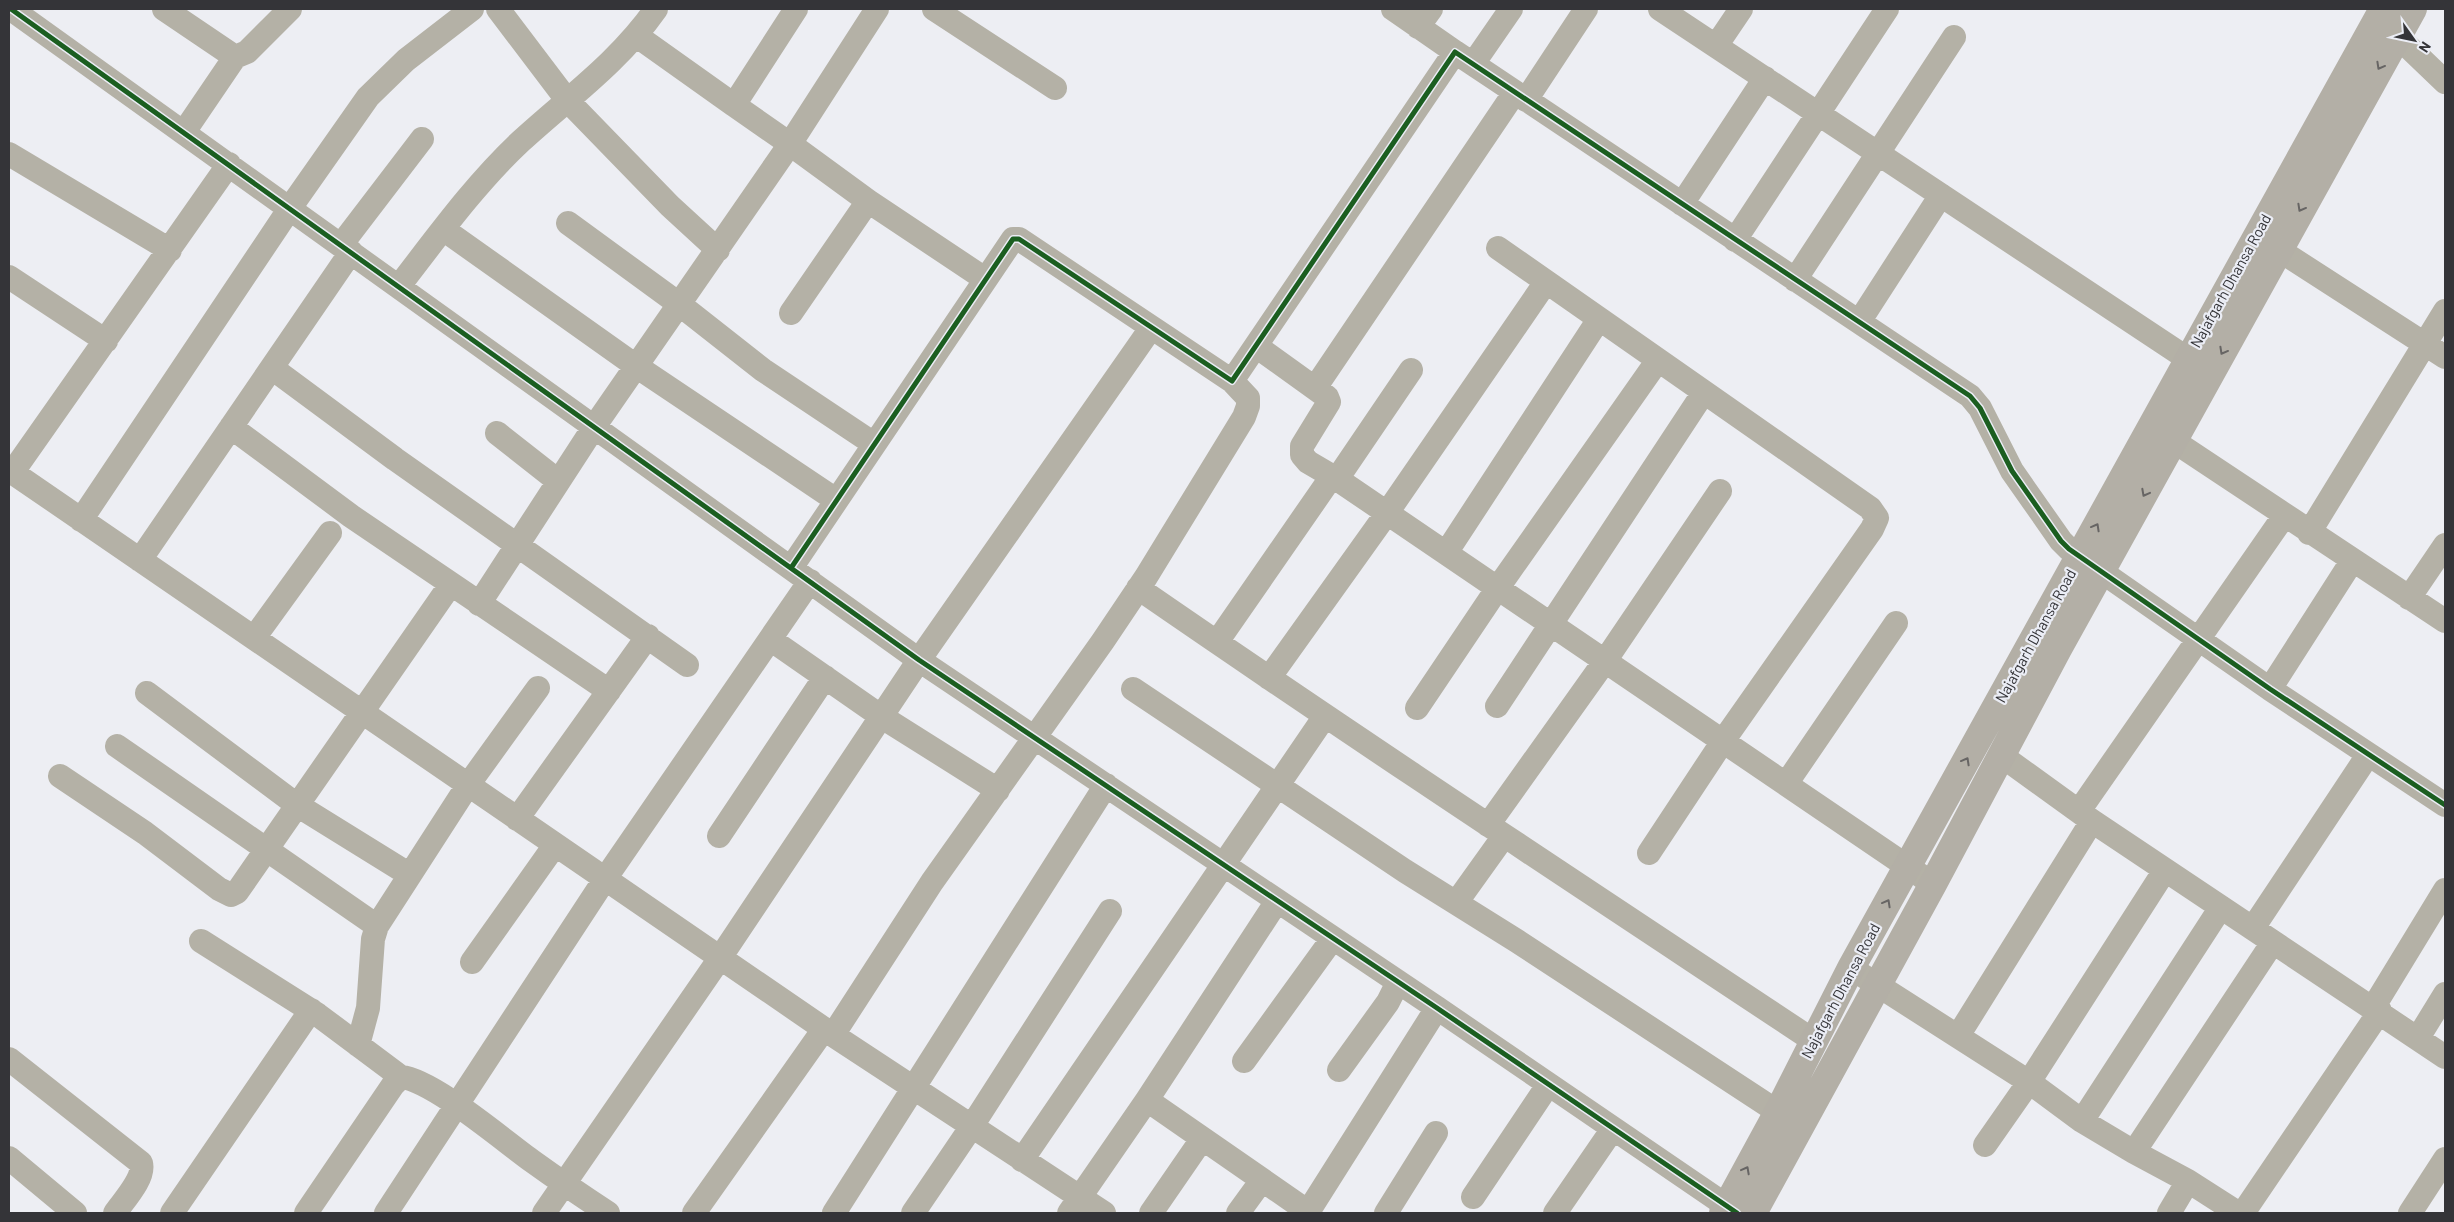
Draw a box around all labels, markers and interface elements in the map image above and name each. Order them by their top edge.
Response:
north arrow [2389,15,2439,65]
text: N [2416,39,2435,56]
one-way arrow [2376,61,2386,70]
one-way arrow [2298,203,2308,212]
street label: Najafgarh Dhansa Road [2186,210,2274,351]
one-way arrow [2219,345,2229,354]
one-way arrow [2141,488,2151,497]
one-way arrow [2090,523,2100,532]
street label: Najafgarh Dhansa Road [1991,565,2079,706]
one-way arrow [1960,757,1970,766]
one-way arrow [1881,899,1891,908]
street label: Najafgarh Dhansa Road [1797,920,1883,1061]
one-way arrow [1740,1167,1750,1176]

